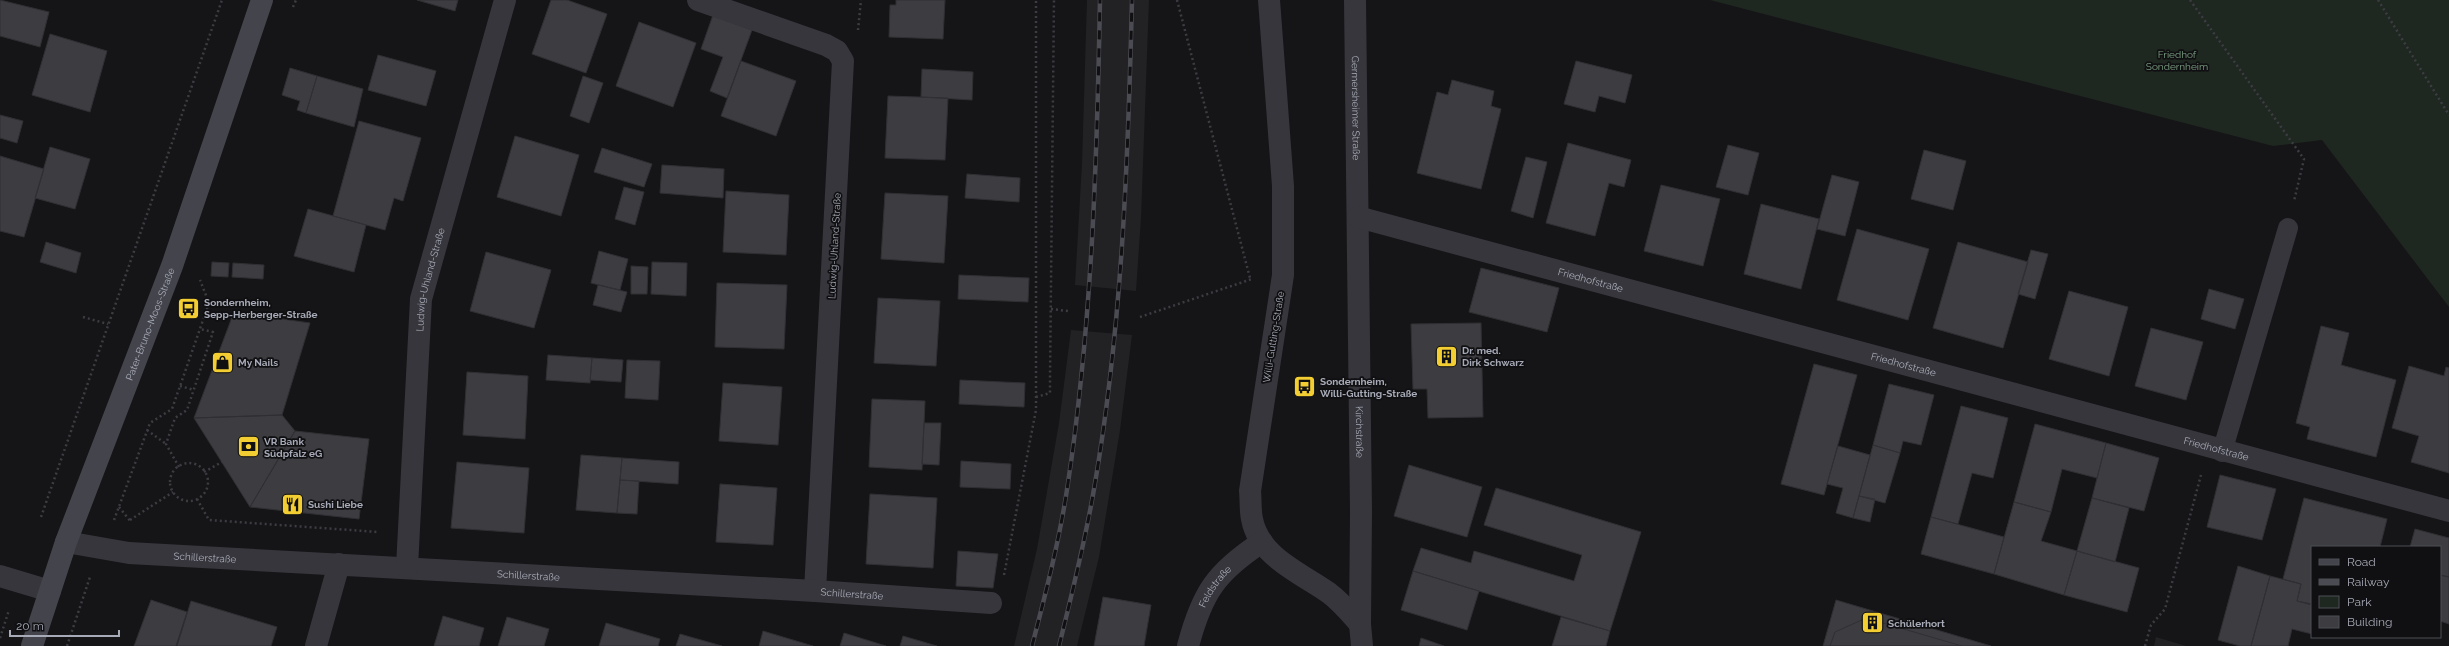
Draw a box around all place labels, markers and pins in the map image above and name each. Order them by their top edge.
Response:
bus stop icon: Sondernheim, Sepp-Herberger-Straße [176,295,202,321]
place label: Sondernheim, Sepp-Herberger-Straße [204,297,318,320]
building icon: Dr. med. Dirk Schwarz [1434,343,1460,369]
place label: Dr. med. Dirk Schwarz [1462,345,1524,368]
shop icon: My Nails [210,349,236,375]
place label: My Nails [238,357,278,368]
bus stop icon: Sondernheim, Willi-Gutting-Straße [1291,374,1317,400]
place label: Sondernheim, Willi-Gutting-Straße [1320,376,1417,399]
bank icon: VR Bank Südpfalz eG [236,434,262,460]
place label: VR Bank Südpfalz eG [264,436,322,459]
restaurant icon: Sushi Liebe [280,491,306,517]
place label: Sushi Liebe [308,499,363,510]
building icon: Schülerhort [1859,610,1885,636]
place label: Schülerhort [1888,618,1945,629]

